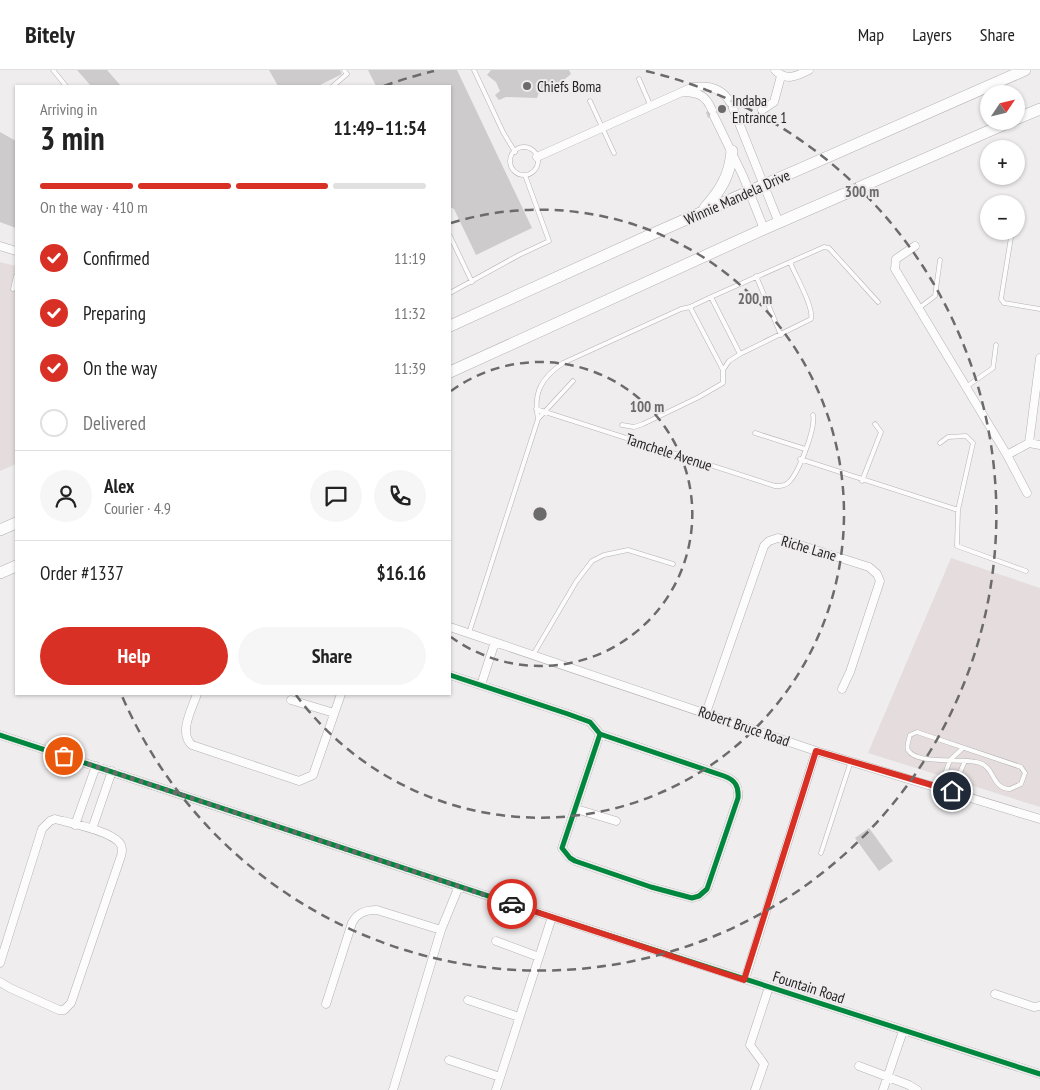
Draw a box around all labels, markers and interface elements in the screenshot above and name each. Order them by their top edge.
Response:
text: Bitely [25,19,75,50]
text: Map [858,23,884,46]
text: Layers [912,23,952,46]
text: Share [980,23,1015,46]
place label: Chiefs Boma [537,77,601,96]
marker: Chiefs Boma [521,80,533,92]
north arrow [980,85,1025,130]
map controls [980,85,1025,240]
place label: Indaba Entrance 1 [732,91,787,127]
text: Arriving in [40,99,97,119]
marker: Indaba Entrance 1 [716,103,728,115]
text: 11:49–11:54 [333,116,426,140]
text: 3 min [40,117,105,159]
button: + [980,140,1025,185]
street label: Winnie Mandela Drive [681,165,793,229]
text: 300 m [845,182,879,201]
button: − [980,195,1025,240]
text: On the way · 410 m [40,197,148,217]
icon: check [40,244,68,272]
text: Confirmed [83,246,150,270]
text: 11:19 [394,248,426,268]
text: 200 m [738,289,772,308]
icon: check [40,299,68,327]
text: Preparing [83,301,146,325]
text: 11:32 [394,303,426,323]
icon: check [40,354,68,382]
text: On the way [83,356,157,380]
text: 11:39 [394,358,426,378]
text: 100 m [630,397,664,416]
text: Delivered [83,411,146,435]
street label: Tamchele Avenue [623,429,715,475]
button: person [40,470,92,522]
button: chat [310,470,362,522]
button: phone [374,470,426,522]
text: Alex [104,474,134,498]
text: Courier · 4.9 [104,498,171,518]
centre of rings [531,505,549,523]
street label: Riche Lane [779,531,839,565]
text: Order #1337 [40,561,124,585]
text: $16.16 [377,561,426,585]
button: Help [40,627,228,685]
button: Share [238,627,426,685]
street label: Robert Bruce Road [696,702,792,750]
pin [43,735,85,777]
icon: bag [50,742,78,770]
pin [931,770,973,812]
icon: home [938,777,966,805]
courier [487,879,537,929]
icon: car [498,890,526,918]
street label: Fountain Road [771,966,847,1008]

